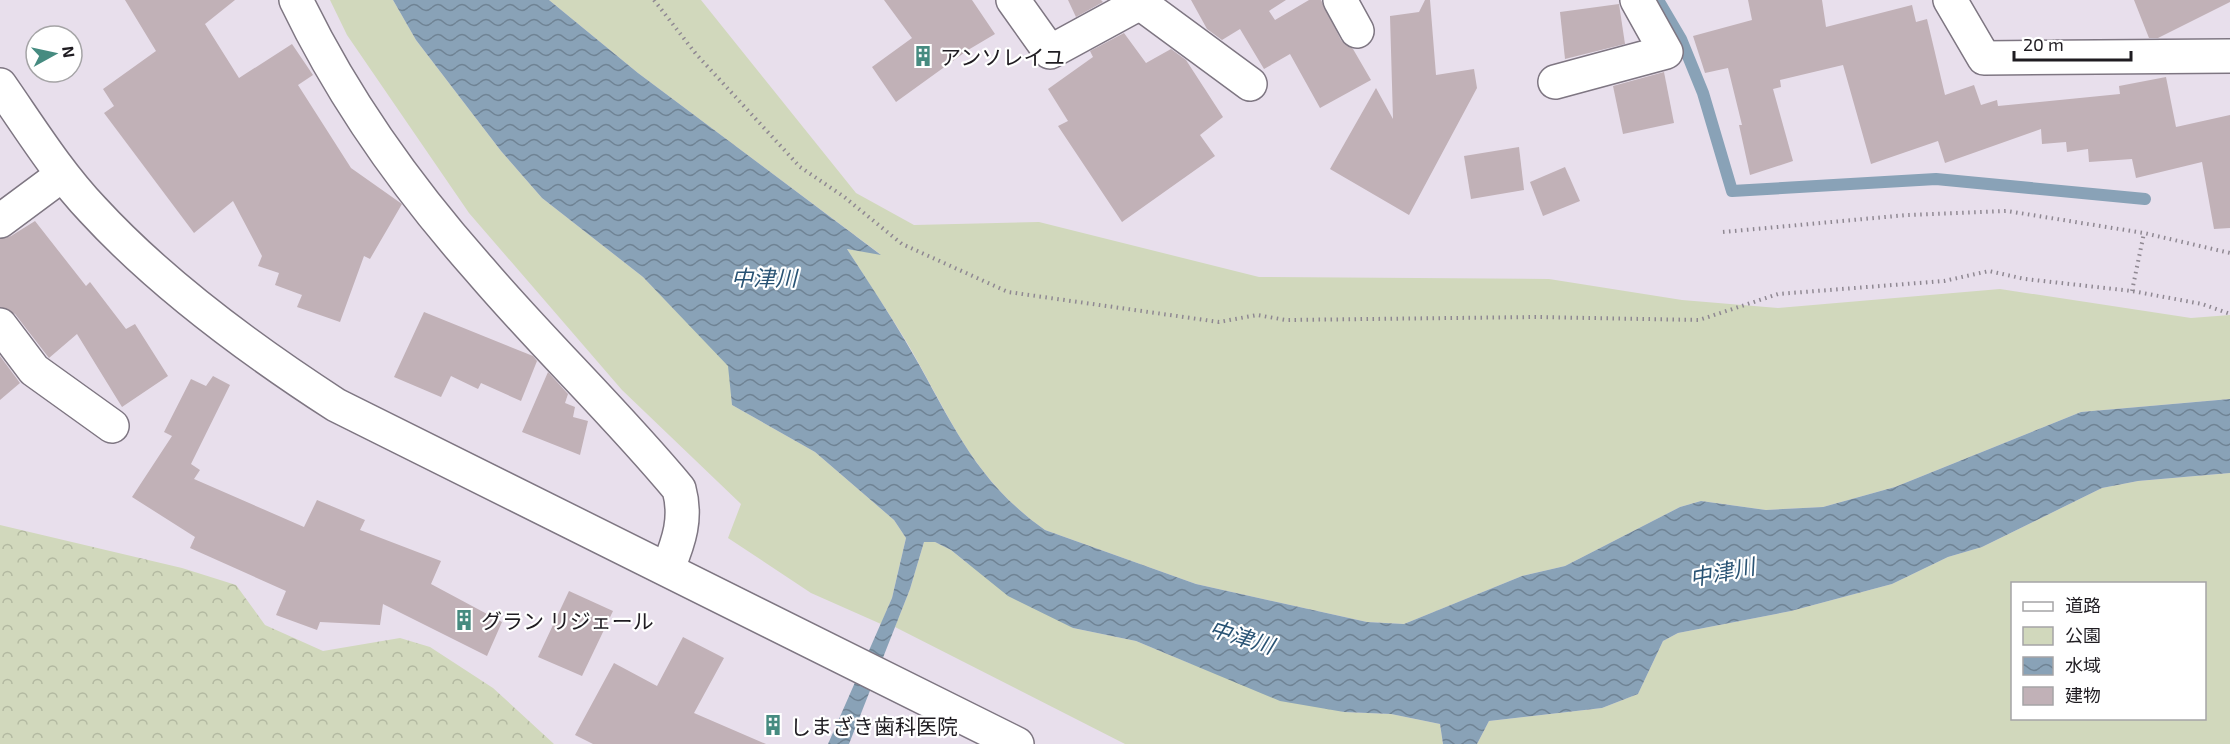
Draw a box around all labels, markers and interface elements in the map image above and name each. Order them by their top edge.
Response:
north arrow [24,24,84,84]
scale bar [2014,24,2131,62]
text: 20 m [2023,33,2064,55]
building icon: アンソレイユ [911,44,935,68]
place label: アンソレイユ [940,44,1065,69]
text: N [59,45,80,59]
water label: 中津川 [731,264,799,290]
water label: 中津川 [1687,552,1759,590]
legend [2011,582,2206,720]
text: 道路 [2065,594,2101,616]
building icon: グラン リジェール [452,608,476,632]
place label: グラン リジェール [481,608,654,633]
water label: 中津川 [1207,614,1279,659]
text: 公園 [2065,624,2101,646]
text: 水域 [2065,654,2101,676]
text: 建物 [2065,684,2101,706]
building icon: しまざき歯科医院 [761,713,785,737]
place label: しまざき歯科医院 [790,713,958,738]

